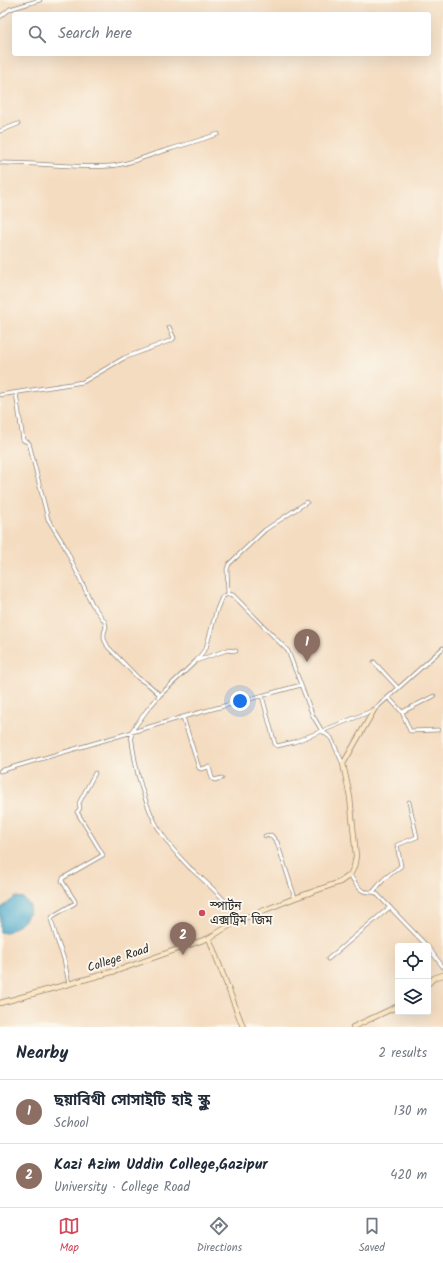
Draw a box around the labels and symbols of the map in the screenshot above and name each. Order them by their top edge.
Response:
pin: 1 [294,629,320,662]
your location [230,691,250,711]
place label: স্পার্টন এক্সট্রিম জিম [209,897,273,930]
marker: স্পার্টন এক্সট্রিম জিম [197,908,207,918]
pin: 2 [170,922,196,955]
street label: College Road [85,939,152,977]

